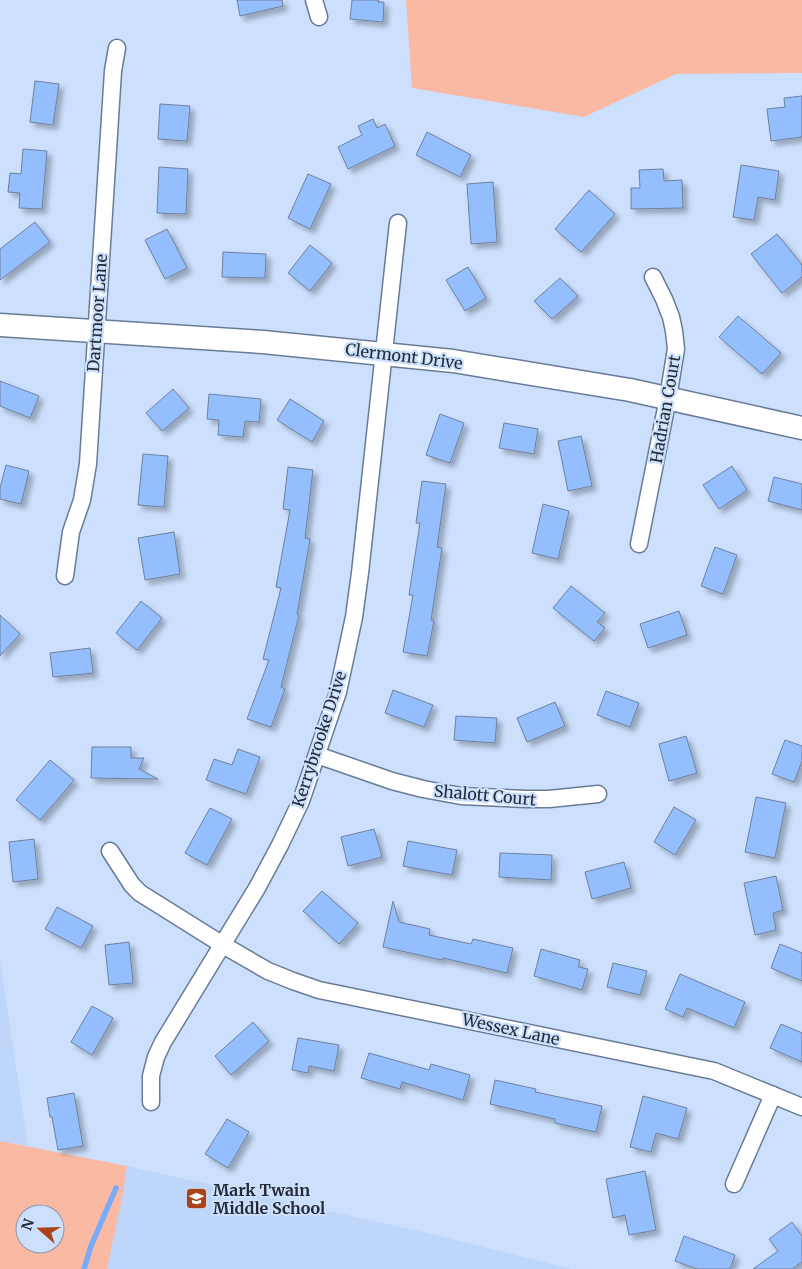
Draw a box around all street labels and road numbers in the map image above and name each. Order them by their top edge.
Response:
street label: Dartmoor Lane [83,253,111,373]
street label: Clermont Drive [344,339,464,373]
street label: Hadrian Court [646,353,684,465]
street label: Kerrybrooke Drive [288,668,350,810]
street label: Shalott Court [433,781,538,809]
street label: Wessex Lane [459,1009,562,1049]

